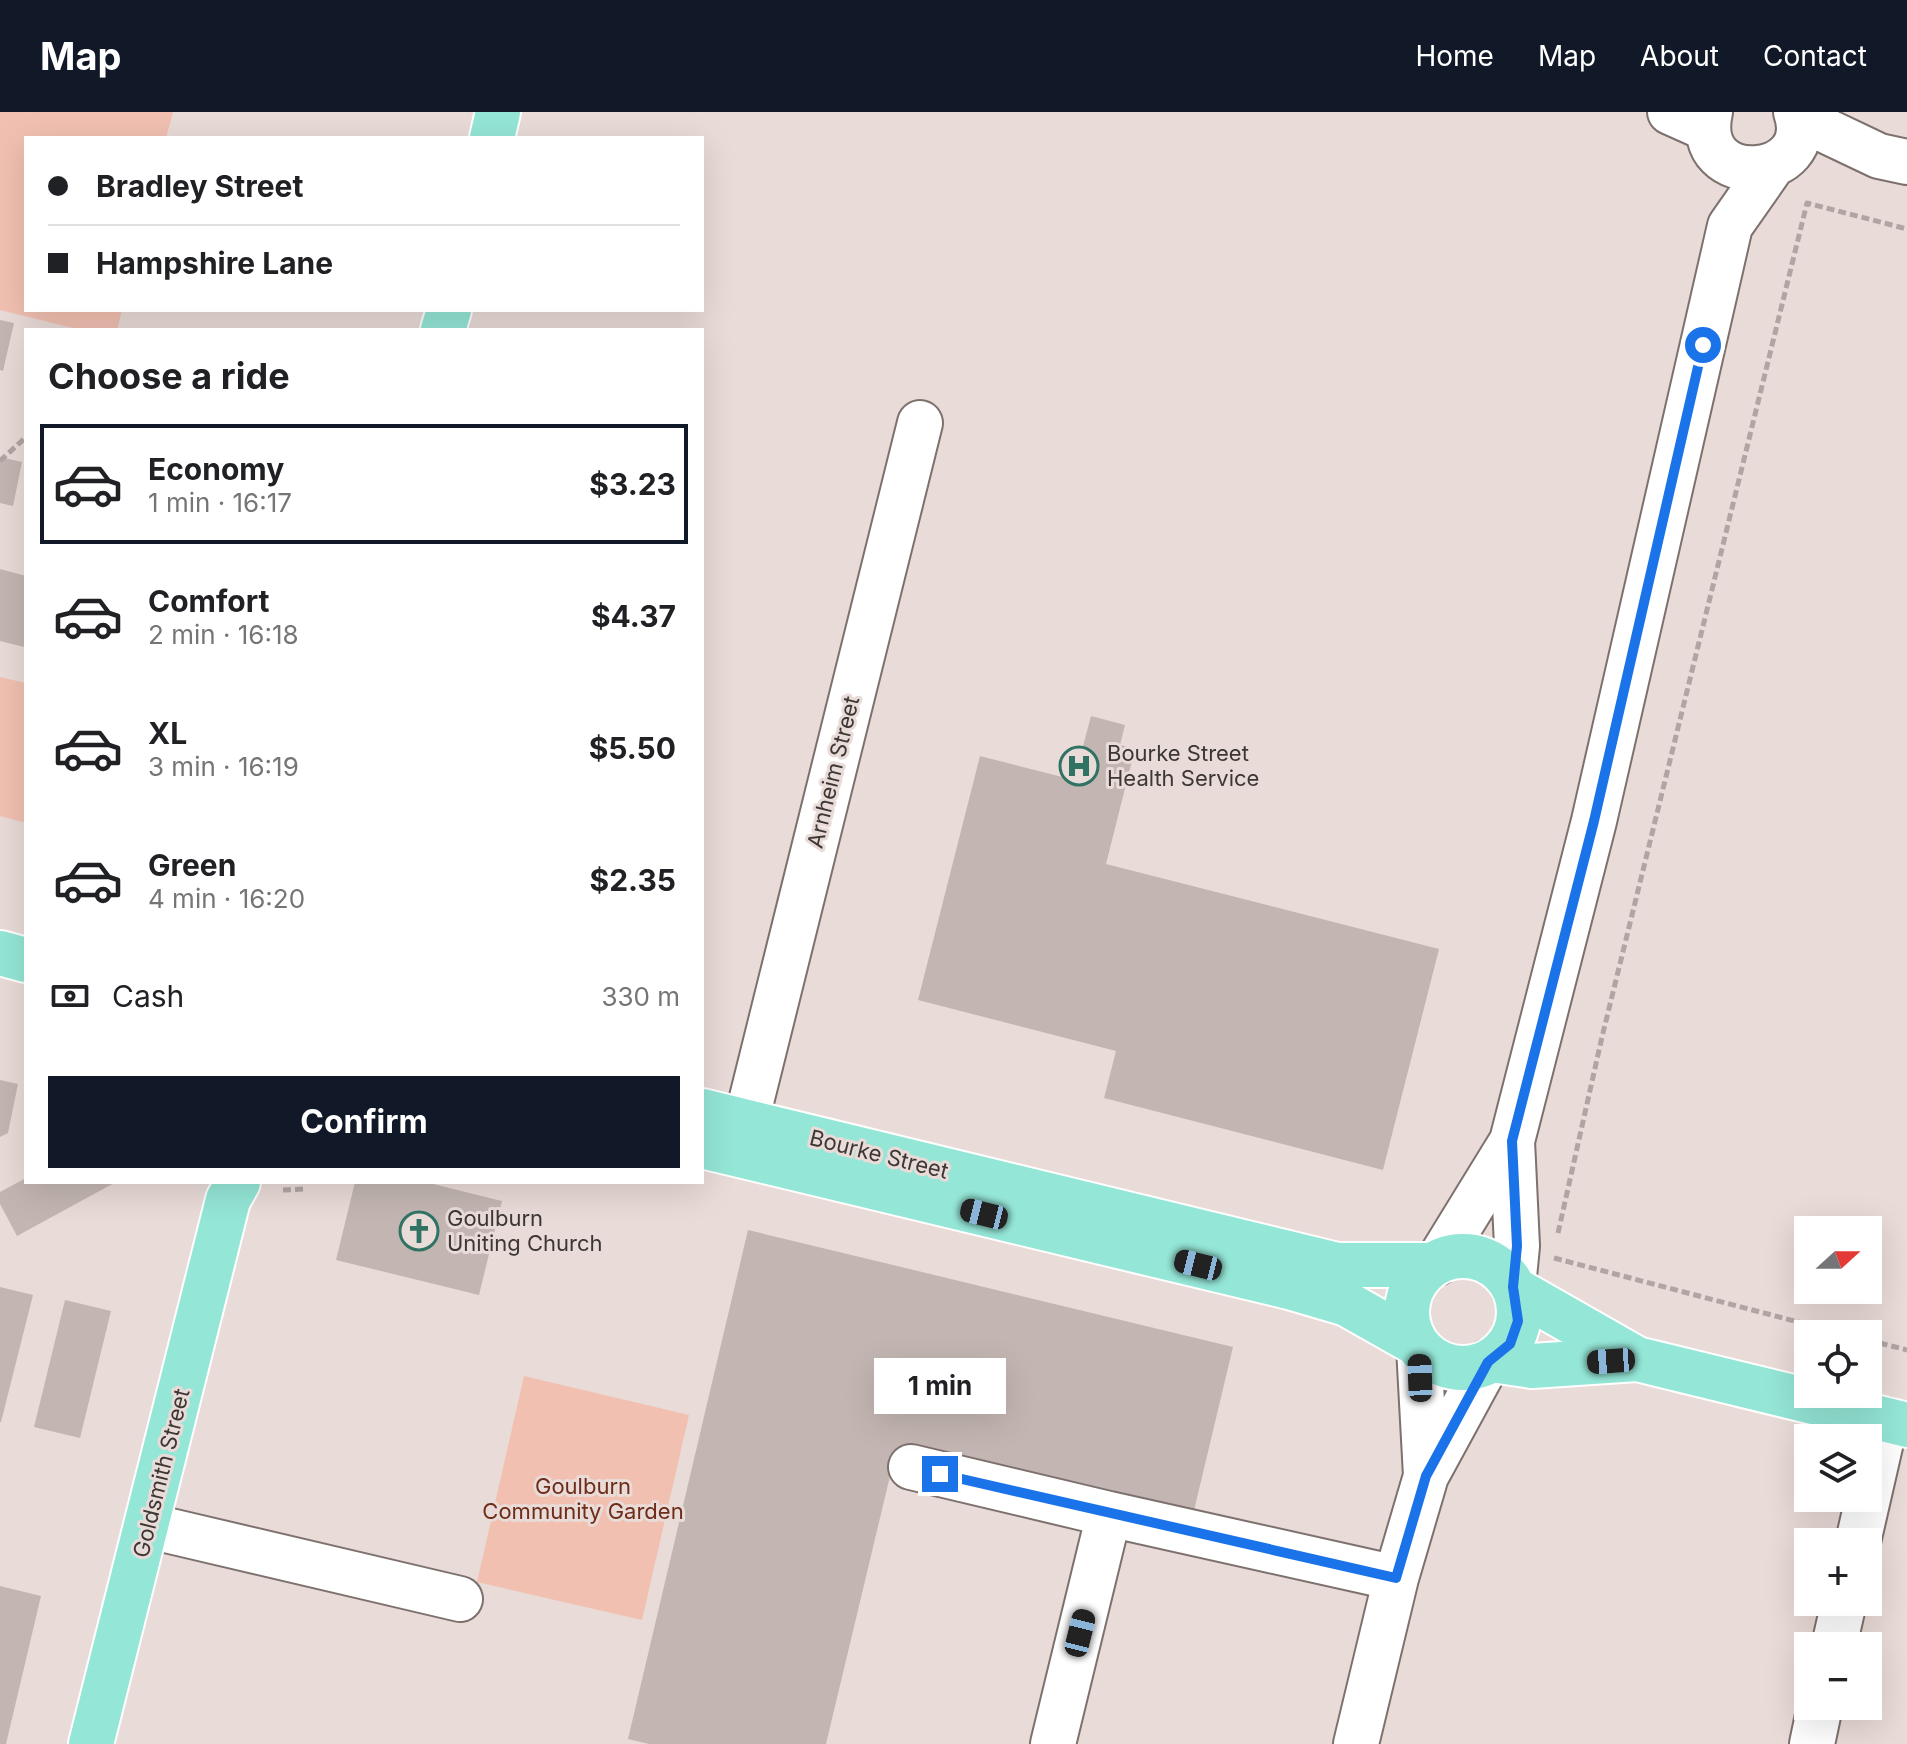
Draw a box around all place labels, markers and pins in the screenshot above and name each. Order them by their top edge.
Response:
place label: Bourke Street Health Service [1107,740,1259,791]
hospital icon: Bourke Street Health Service [1058,745,1100,787]
place label: Goulburn Uniting Church [447,1205,602,1256]
church icon: Goulburn Uniting Church [398,1210,440,1252]

